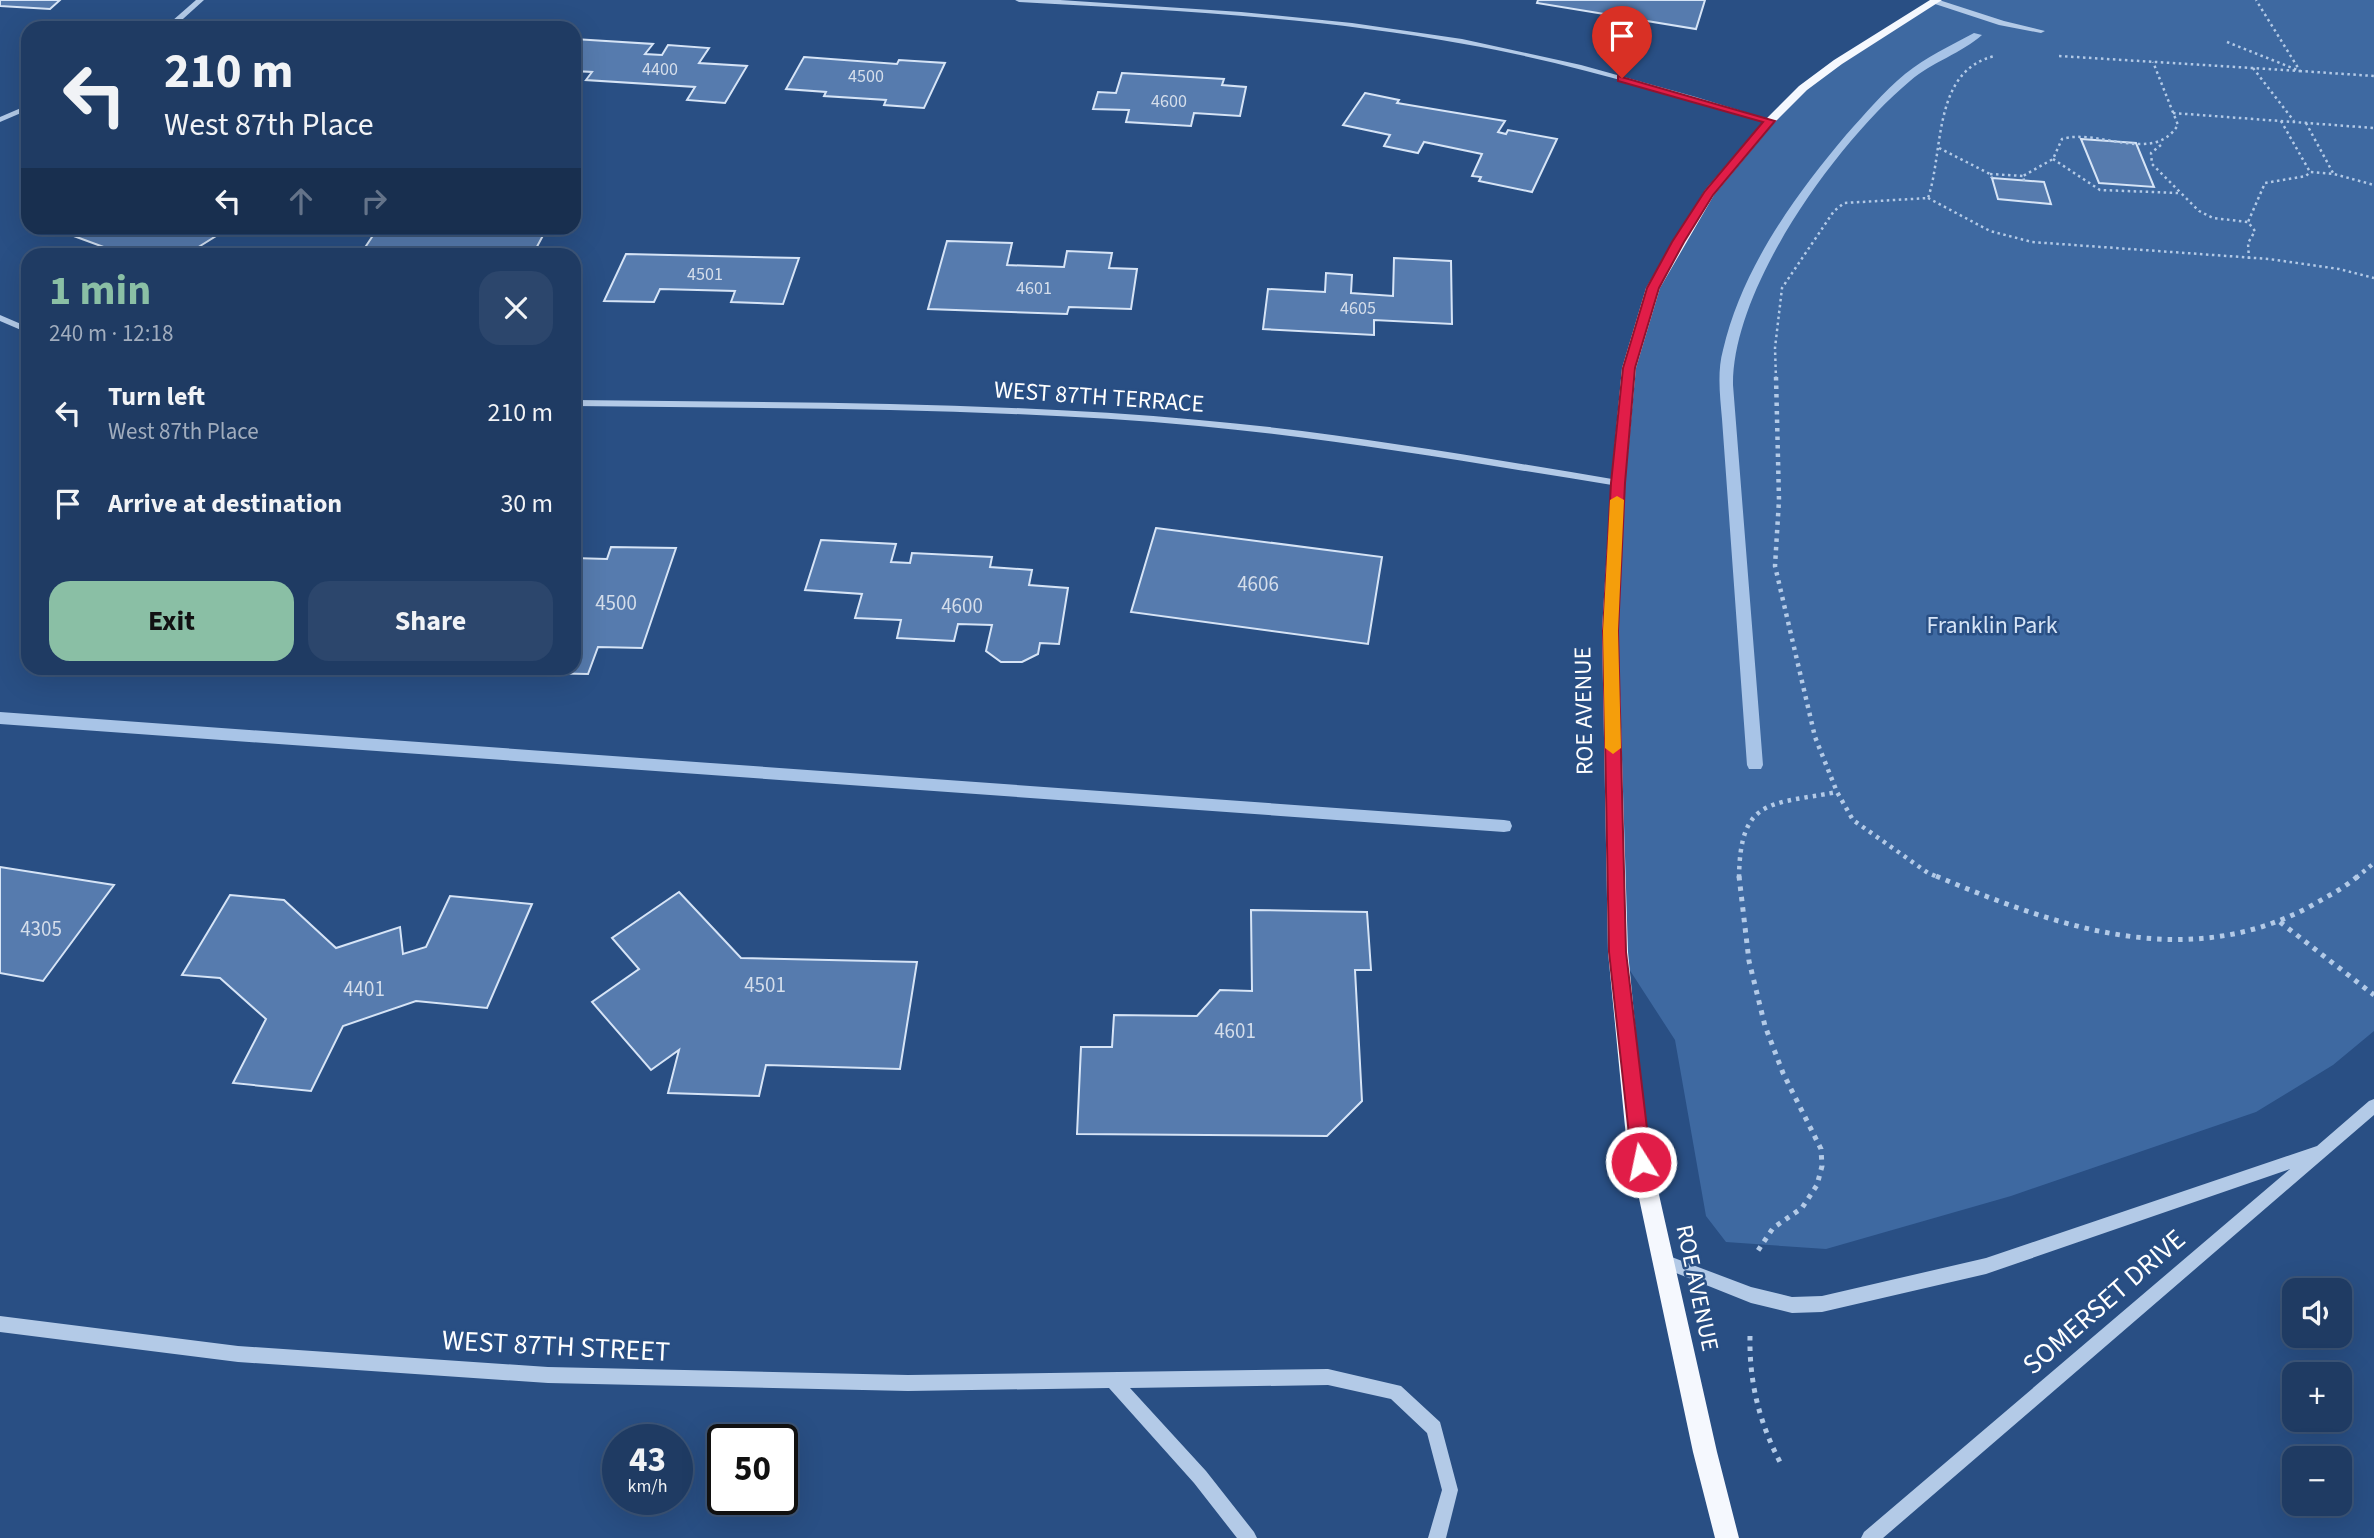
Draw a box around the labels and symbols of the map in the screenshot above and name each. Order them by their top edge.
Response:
pin [1592,6,1652,78]
house number: 4400 [642,57,678,82]
house number: 4500 [848,64,884,89]
house number: 4600 [1151,89,1187,114]
house number: 4501 [687,262,723,287]
house number: 4601 [1016,276,1052,301]
house number: 4605 [1340,296,1376,321]
street label: WEST 87TH TERRACE [993,372,1205,422]
house number: 4606 [1237,569,1279,599]
house number: 4500 [595,588,637,618]
house number: 4600 [941,591,983,621]
park label: Franklin Park [1926,608,2058,643]
street label: ROE AVENUE [1565,646,1603,776]
house number: 4305 [20,914,62,944]
house number: 4501 [744,970,786,1000]
house number: 4401 [343,974,385,1004]
house number: 4601 [1214,1016,1256,1046]
position arrow [1604,1125,1678,1199]
street label: SOMERSET DRIVE [2014,1220,2194,1384]
street label: ROE AVENUE [1667,1222,1727,1354]
street label: WEST 87TH STREET [441,1320,671,1372]
speed limit sign: 50 [707,1424,798,1515]

